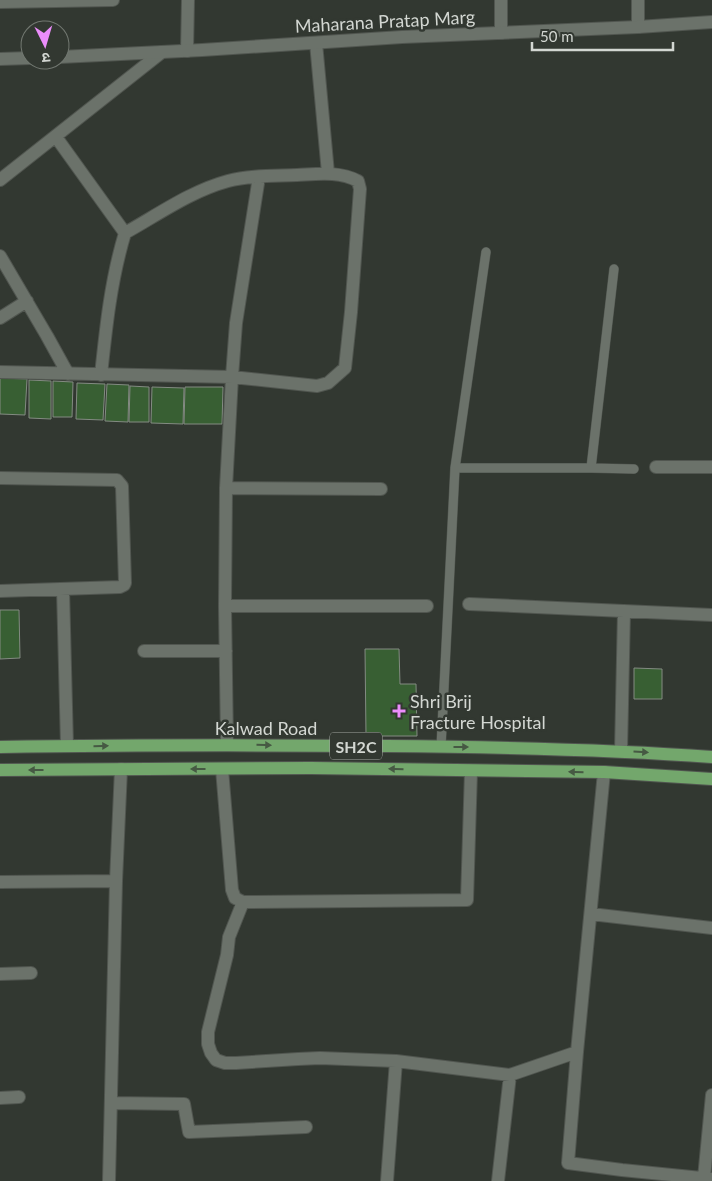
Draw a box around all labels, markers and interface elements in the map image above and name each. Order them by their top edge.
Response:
street label: Maharana Pratap Marg [294,5,476,37]
north arrow [20,20,70,70]
scale bar [532,20,673,52]
text: 50 m [540,27,574,45]
text: उ [41,50,51,67]
place label: Shri Brij Fracture Hospital [410,690,546,733]
marker: Shri Brij Fracture Hospital [392,704,406,718]
street label: Kalwad Road [215,717,317,739]
road number: SH2C [330,732,382,759]
one-way arrow [93,741,109,749]
one-way arrow [256,741,272,749]
one-way arrow [453,743,469,751]
one-way arrow [633,748,649,756]
one-way arrow [190,765,206,773]
one-way arrow [388,765,404,773]
one-way arrow [28,766,44,774]
one-way arrow [568,768,584,776]

